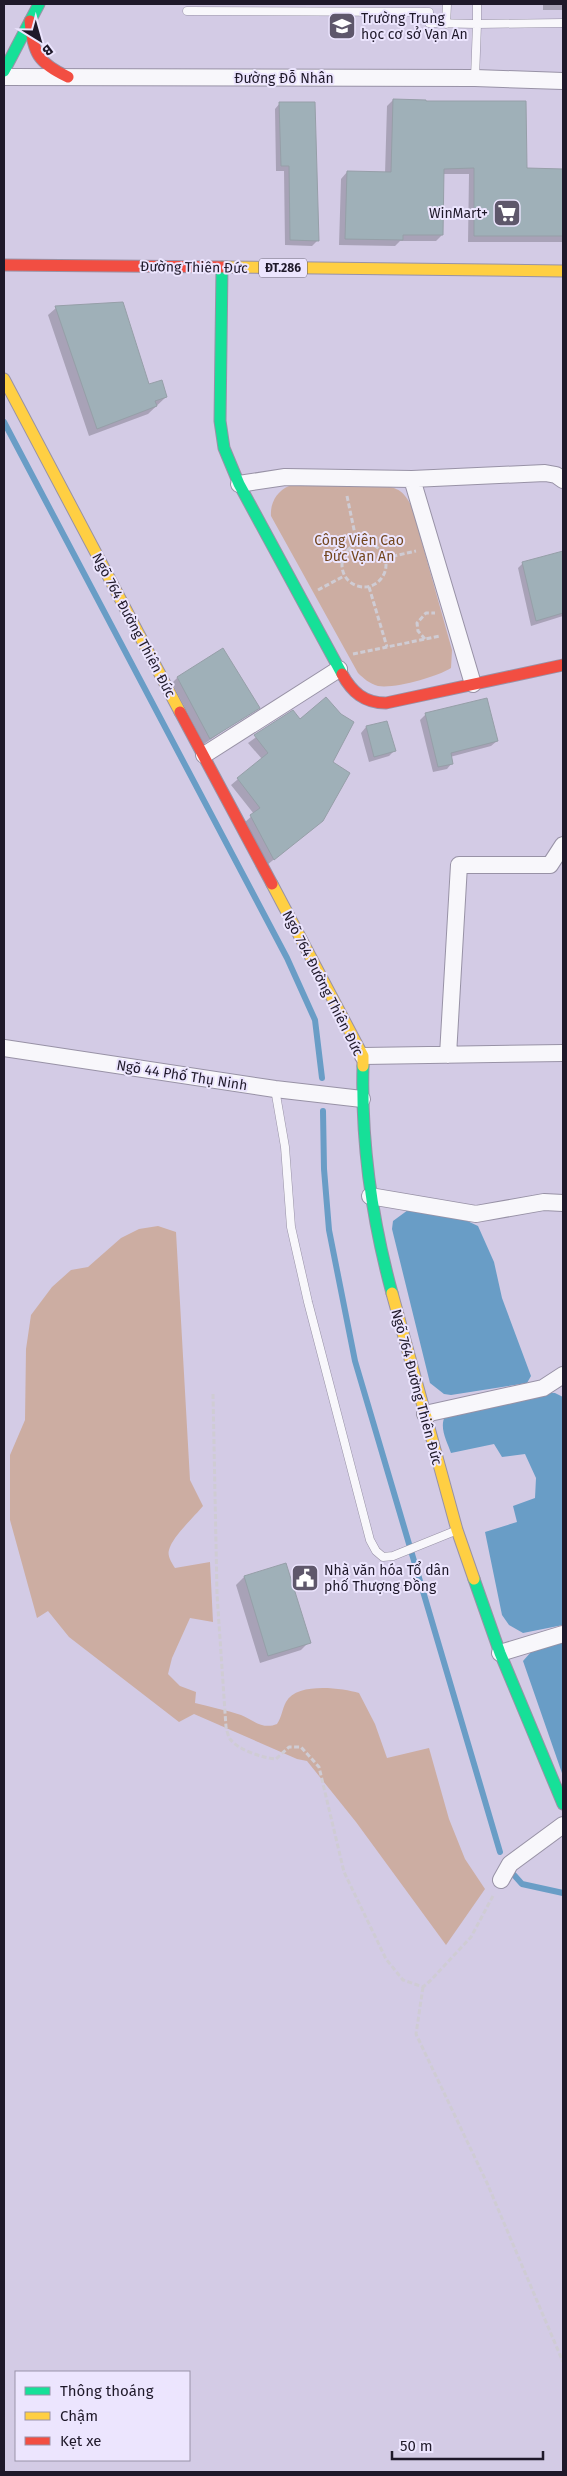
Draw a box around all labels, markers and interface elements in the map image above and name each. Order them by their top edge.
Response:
place label: Trường Trung học cơ sở Vạn An [361,10,468,43]
school or university icon: Trường Trung học cơ sở Vạn An [327,11,357,41]
north arrow [15,15,65,65]
text: B [39,41,56,60]
street label: Đường Đỗ Nhân [234,70,334,87]
supermarket icon: WinMart+ [492,198,522,228]
place label: WinMart+ [429,205,488,222]
street label: Đường Thiên Đức [140,258,248,277]
road number: ĐT.286 [259,258,307,278]
park label: Công Viên Cao Đức Vạn An [314,532,404,565]
street label: Ngõ 764 Đường Thiên Đức [88,550,179,700]
street label: Ngõ 764 Đường Thiên Đức [278,908,367,1059]
street label: Ngõ 44 Phố Thụ Ninh [115,1056,249,1094]
street label: Ngõ 764 Đường Thiên Đức [387,1307,446,1467]
place label: Nhà văn hóa Tổ dân phố Thượng Đồng [324,1561,449,1595]
public building icon: Nhà văn hóa Tổ dân phố Thượng Đồng [290,1563,320,1593]
legend [15,2371,190,2461]
text: Thông thoáng [60,2382,154,2400]
text: Chậm [60,2407,98,2425]
scale bar [392,2428,543,2460]
text: Kẹt xe [60,2432,102,2450]
text: 50 m [400,2437,433,2455]

